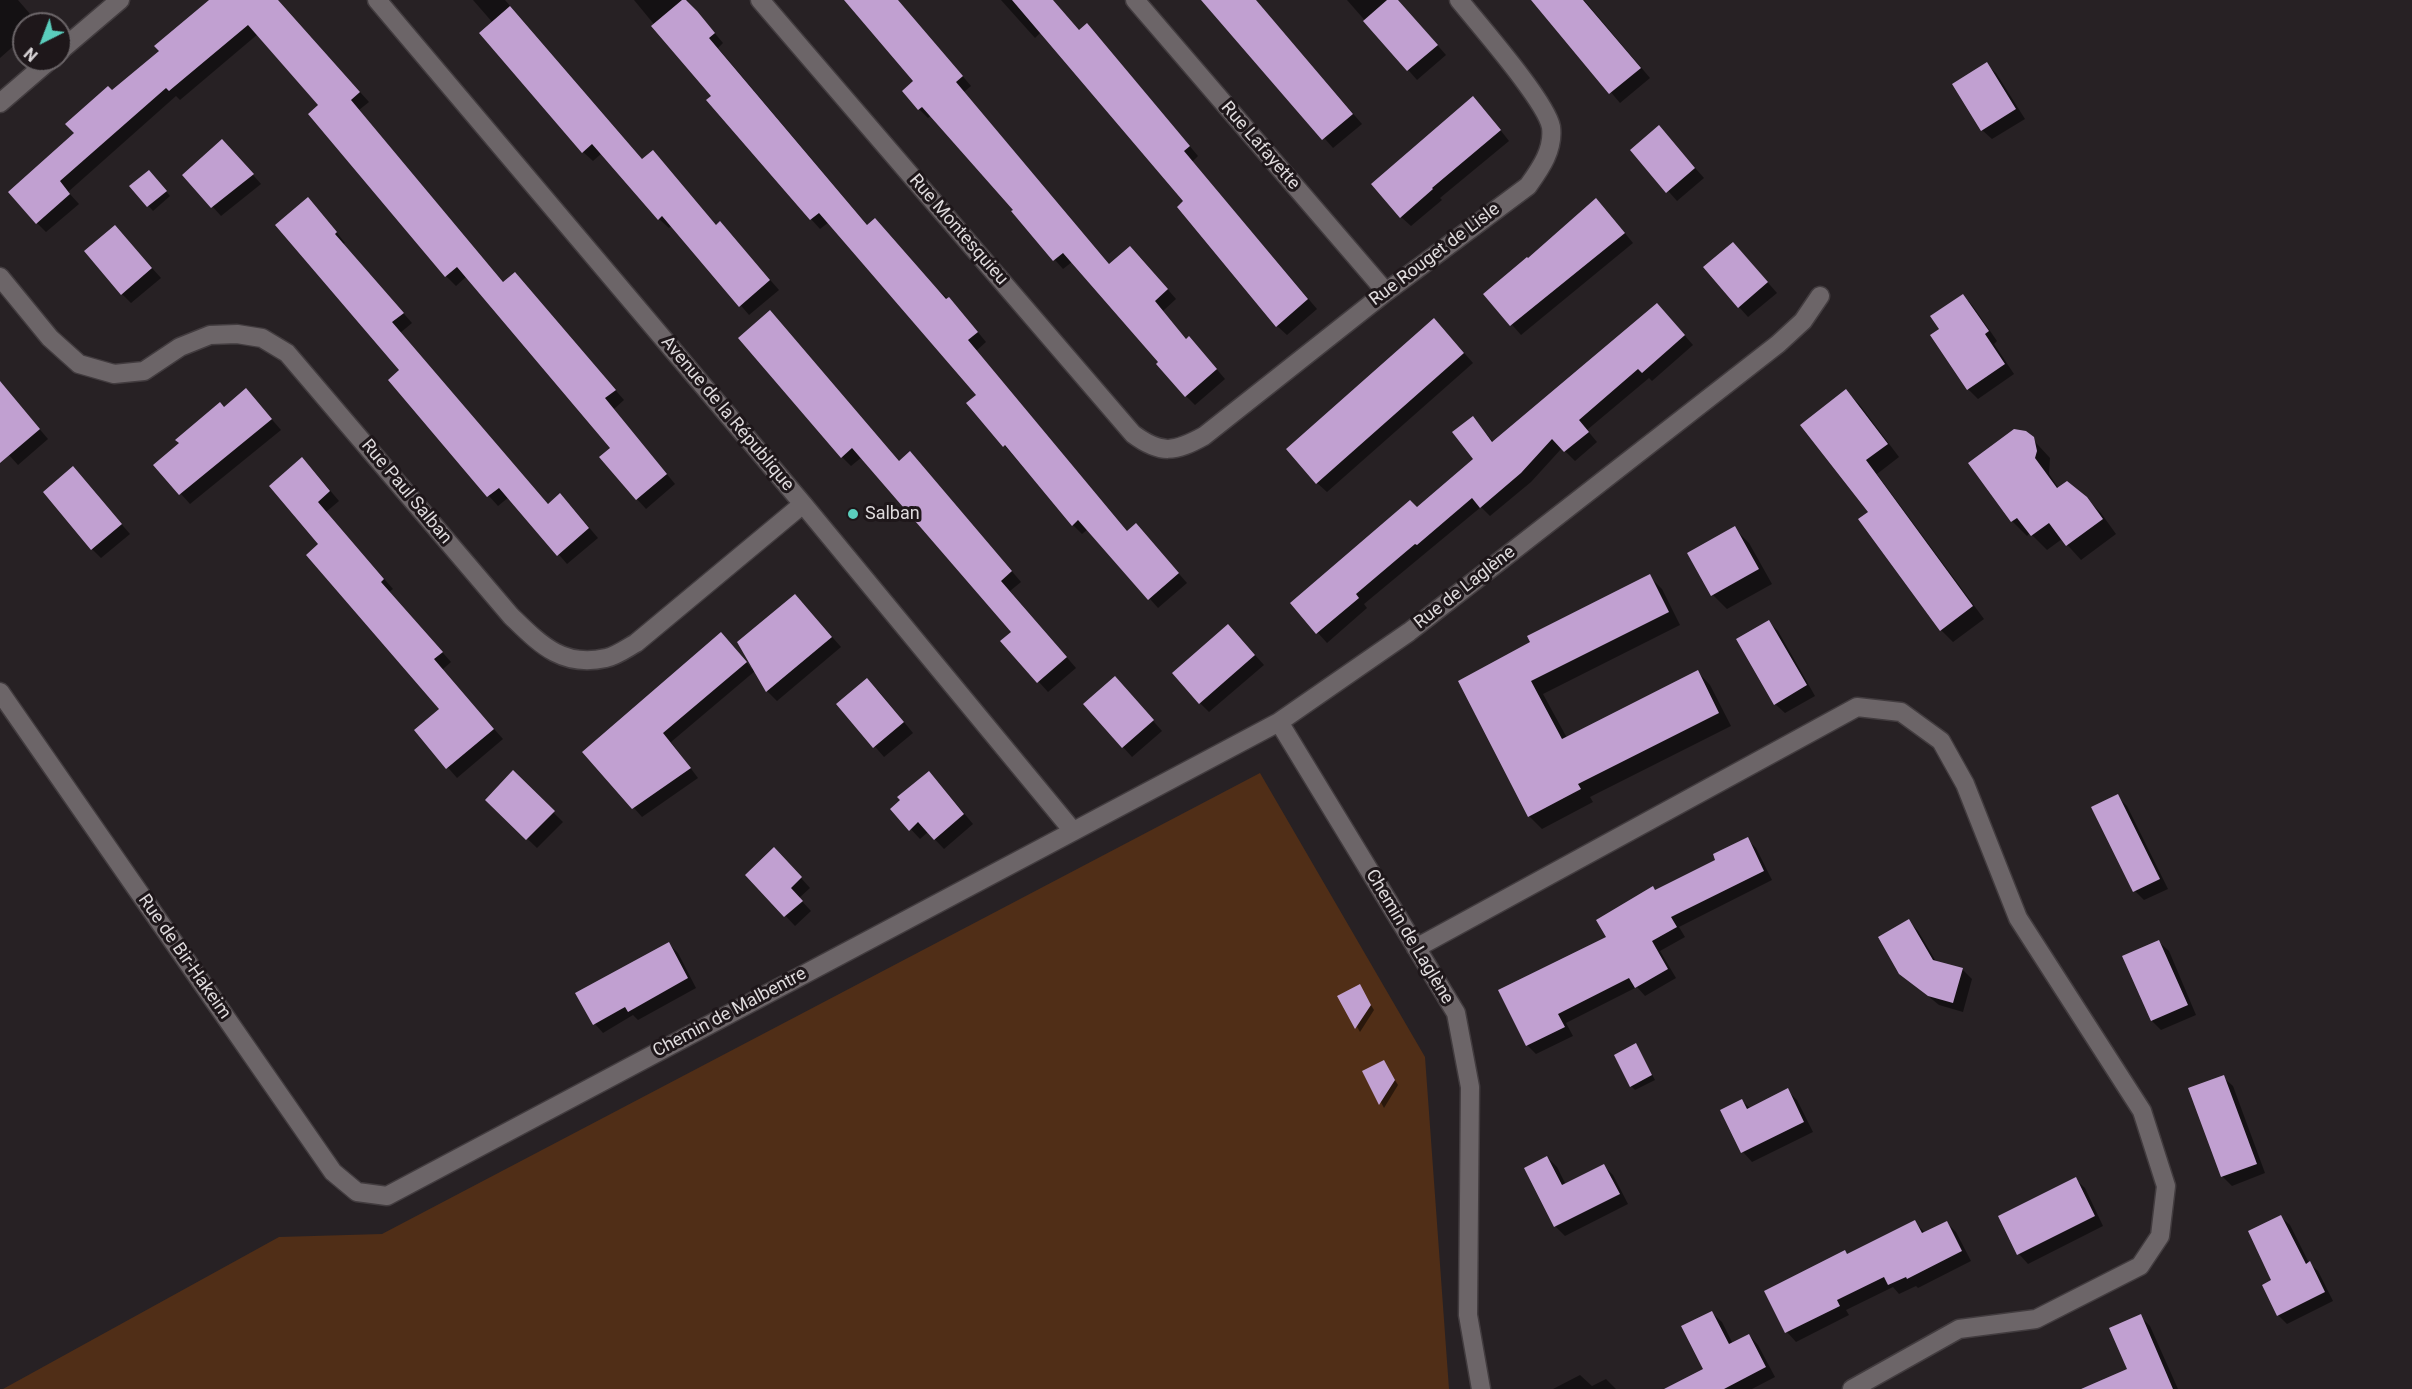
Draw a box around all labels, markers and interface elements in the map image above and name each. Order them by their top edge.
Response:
north arrow [12,12,72,72]
text: N [20,43,42,65]
street label: Rue Lafayette [1216,98,1304,194]
street label: Rue Montesquieu [904,170,1012,290]
street label: Rue Rouget de Lisle [1366,199,1504,311]
street label: Avenue de la République [656,332,798,496]
street label: Rue Paul Salban [356,435,456,549]
place label: Salban [865,503,920,525]
marker: Salban [846,507,860,521]
street label: Rue de Laglène [1410,542,1520,634]
street label: Chemin de Laglène [1360,866,1458,1008]
street label: Rue de Bir-Hakeim [133,891,235,1023]
street label: Chemin de Malbentre [650,963,810,1063]

